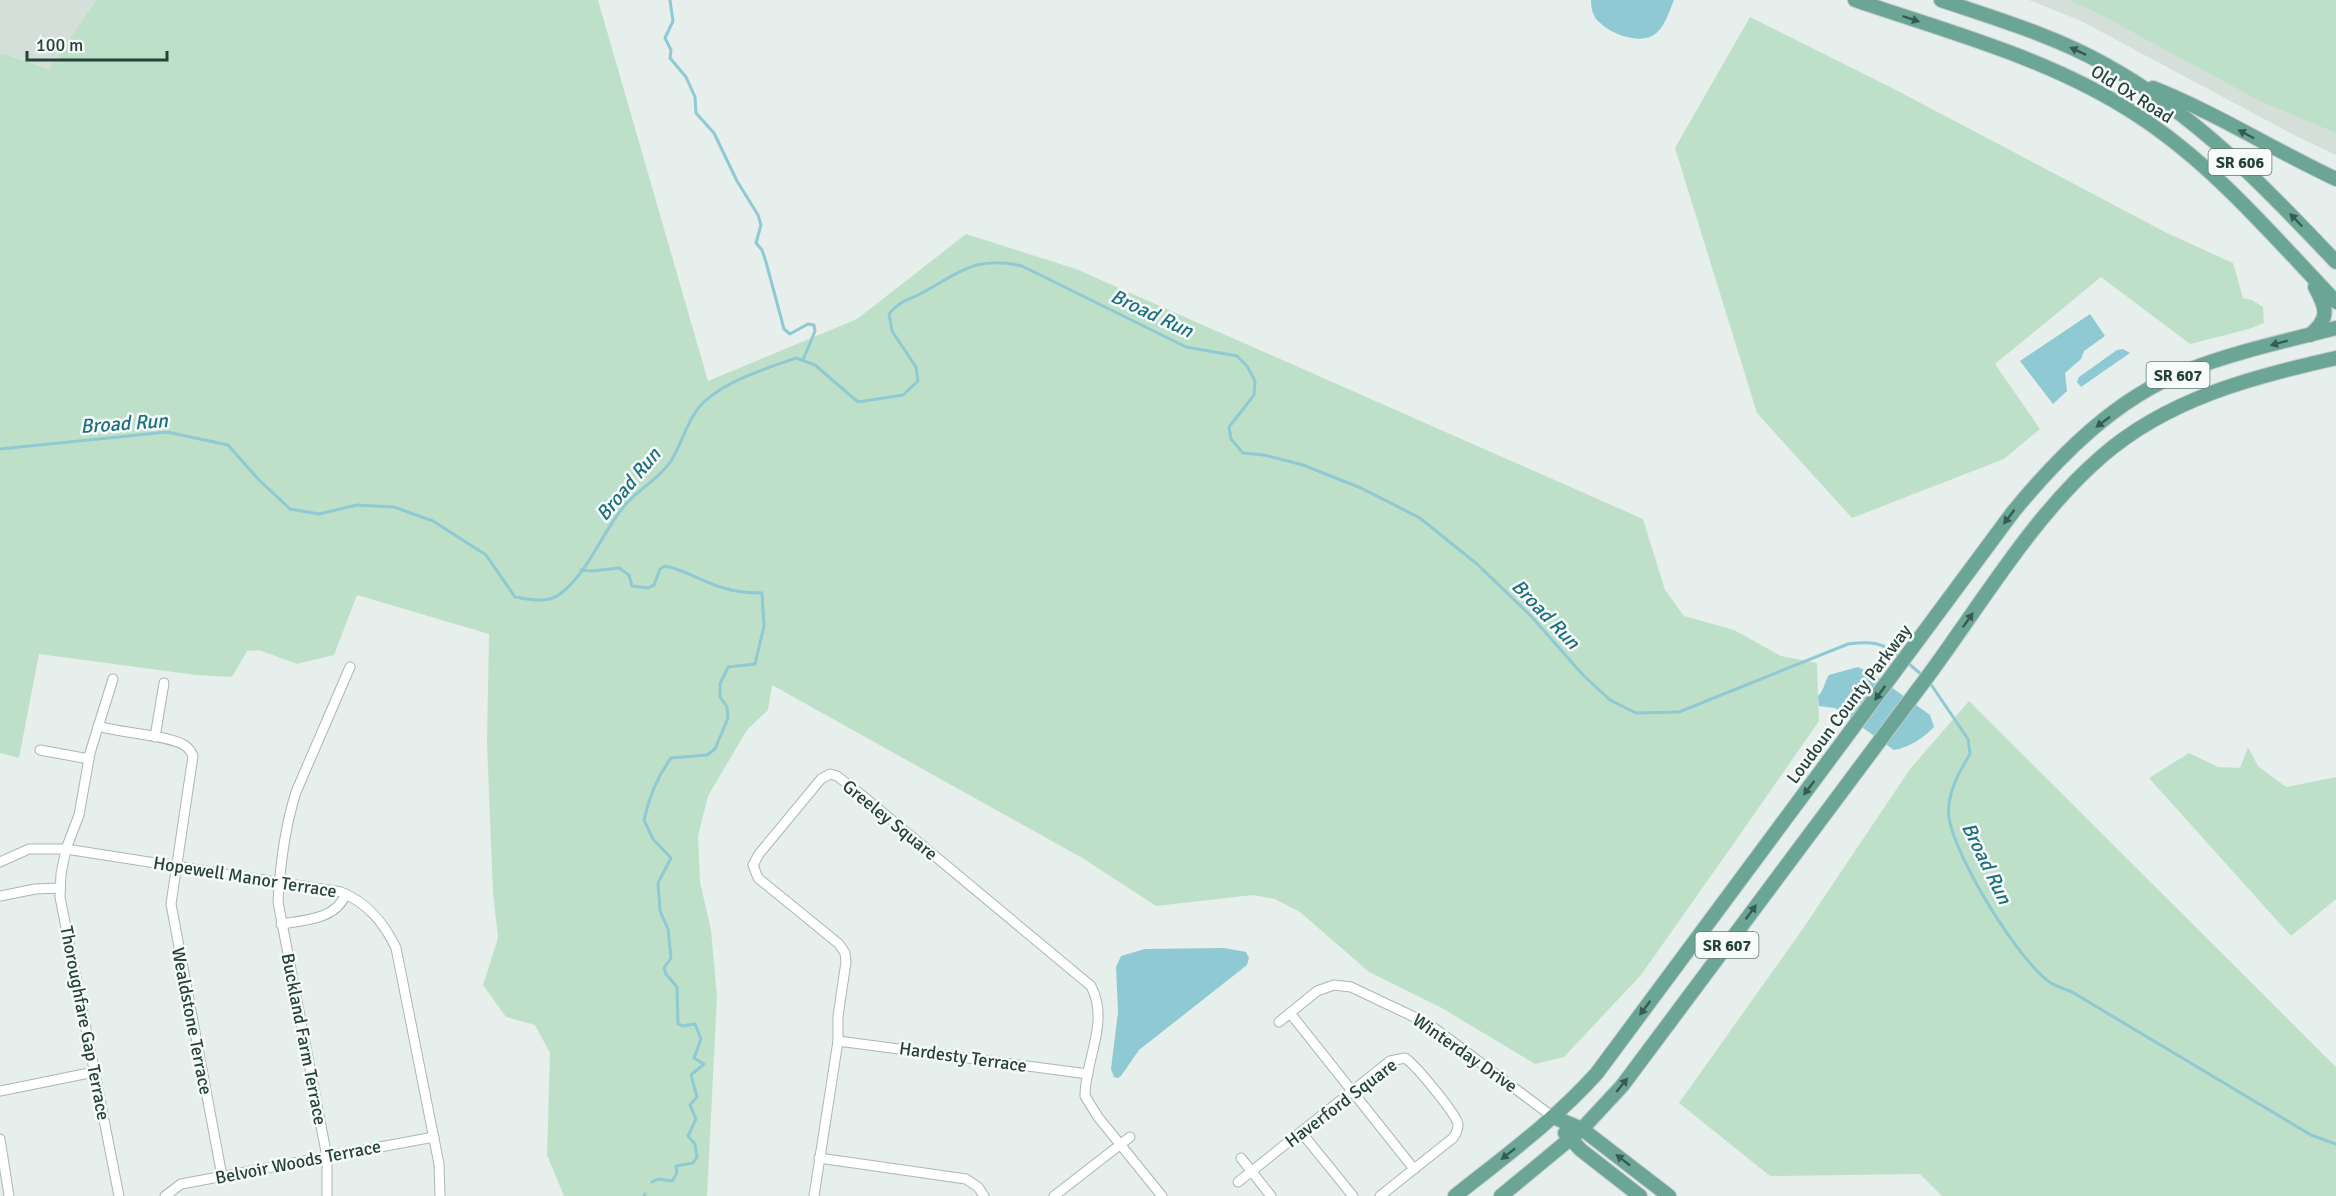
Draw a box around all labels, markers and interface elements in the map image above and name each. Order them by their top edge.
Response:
one-way arrow [1902,14,1920,24]
scale bar [27,24,166,62]
text: 100 m [36,34,83,56]
one-way arrow [2069,47,2086,56]
street label: Old Ox Road [2087,60,2177,128]
one-way arrow [2237,129,2254,139]
road number: SR 606 [2208,149,2272,175]
one-way arrow [2289,213,2303,227]
water label: Broad Run [1107,284,1198,344]
one-way arrow [2270,339,2288,348]
road number: SR 607 [2146,362,2210,388]
water label: Broad Run [79,408,170,439]
one-way arrow [2095,415,2111,428]
water label: Broad Run [591,442,667,526]
one-way arrow [2004,510,2016,525]
water label: Broad Run [1506,574,1586,655]
one-way arrow [1961,613,1973,628]
street label: Loudoun County Parkway [1782,619,1916,788]
one-way arrow [1874,686,1886,701]
street label: Greeley Square [838,775,942,865]
one-way arrow [1804,780,1816,795]
water label: Broad Run [1956,818,2017,909]
street label: Hopewell Manor Terrace [152,852,338,902]
one-way arrow [1745,905,1757,921]
street label: Thoroughfare Gap Terrace [55,924,115,1122]
road number: SR 607 [1696,932,1758,958]
street label: Wealdstone Terrace [167,946,217,1096]
street label: Buckland Farm Terrace [277,951,331,1127]
one-way arrow [1640,1000,1652,1015]
street label: Winterday Drive [1408,1009,1522,1097]
street label: Hardesty Terrace [898,1037,1028,1077]
street label: Haverford Square [1281,1054,1401,1152]
one-way arrow [1615,1078,1627,1093]
street label: Belvoir Woods Terrace [213,1135,383,1189]
one-way arrow [1500,1148,1516,1161]
one-way arrow [1615,1154,1631,1166]

